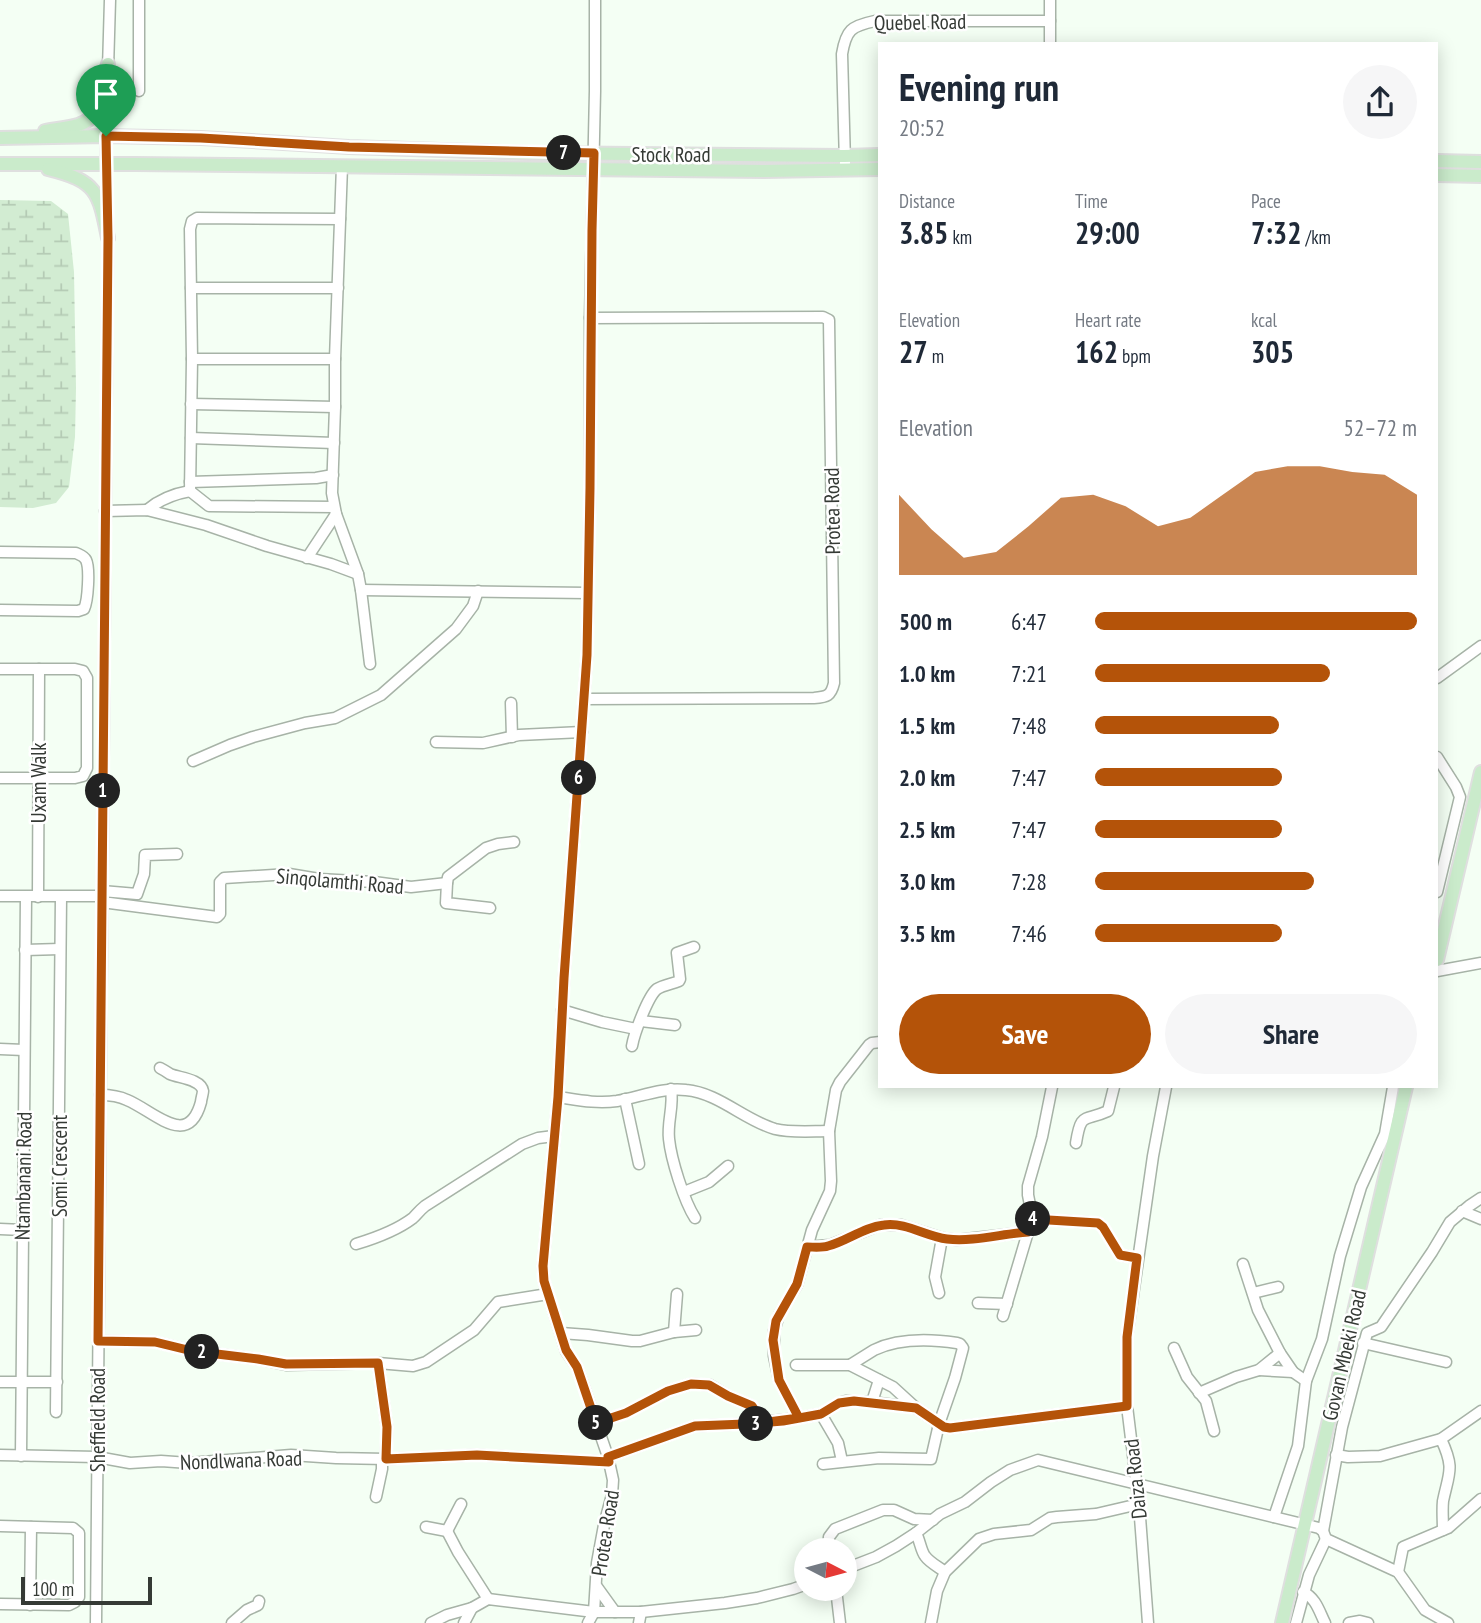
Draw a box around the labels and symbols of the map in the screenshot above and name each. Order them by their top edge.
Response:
street label: Quebel Road [874,8,966,36]
pin [76,64,136,136]
pin: 7 [546,136,582,170]
street label: Stock Road [631,141,711,168]
street label: Protea Road [818,467,846,555]
street label: Uxam Walk [25,743,52,823]
pin: 6 [562,760,596,796]
pin: 1 [86,774,120,808]
street label: Sinqolamthi Road [275,862,405,900]
street label: Ntambanani Road [8,1112,38,1240]
street label: Somi Crescent [46,1115,73,1217]
pin: 4 [1016,1202,1050,1236]
street label: Govan Mbeki Road [1316,1287,1372,1423]
pin: 2 [184,1334,220,1370]
street label: Sheffield Road [84,1368,111,1472]
pin: 5 [578,1406,614,1440]
pin: 3 [738,1406,774,1442]
street label: Daiza Road [1117,1438,1153,1520]
street label: Nondlwana Road [179,1444,303,1476]
street label: Protea Road [585,1488,625,1578]
north arrow [794,1538,858,1601]
scale bar [21,1574,152,1606]

